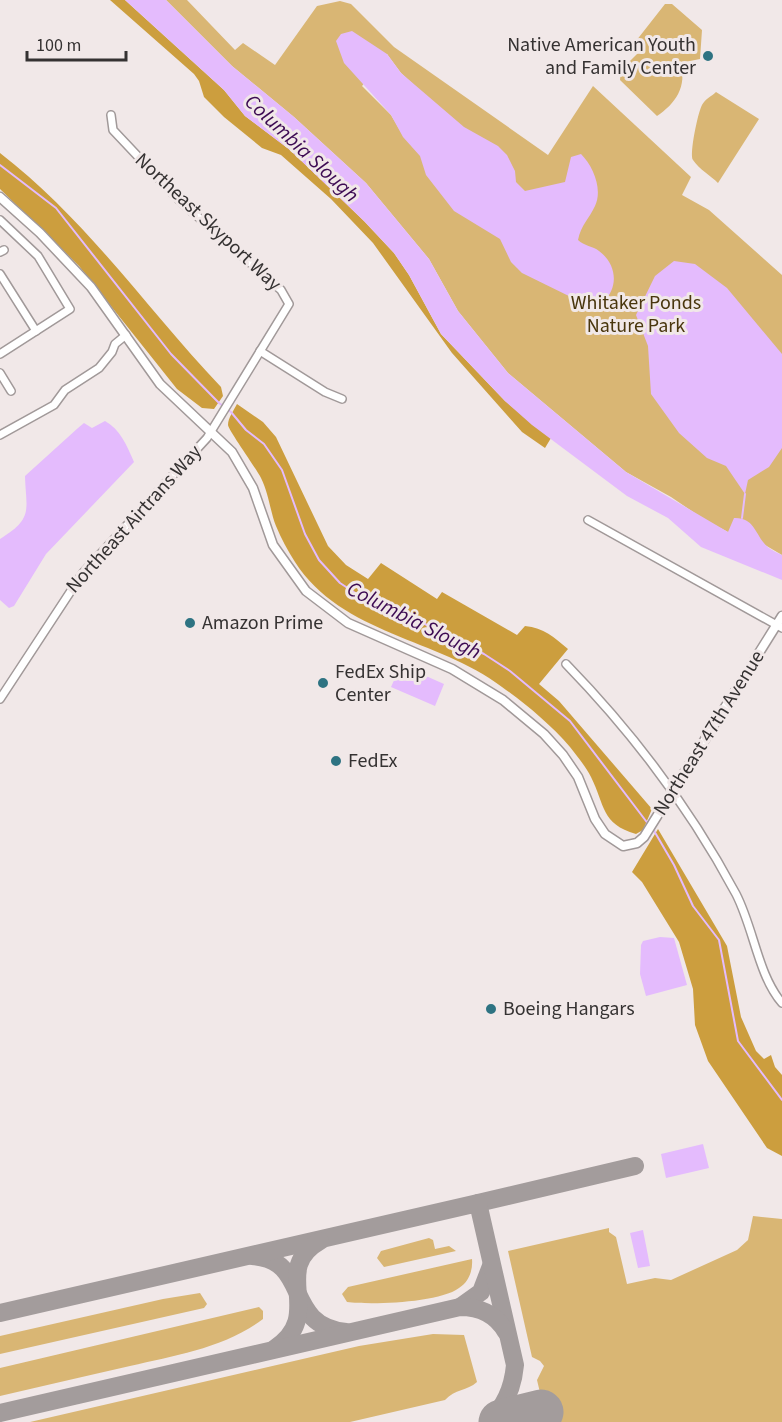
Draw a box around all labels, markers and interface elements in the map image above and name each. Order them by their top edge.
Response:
scale bar [27,24,126,62]
place label: Native American Youth and Family Center [507,31,696,82]
text: 100 m [36,33,81,58]
marker: Native American Youth and Family Center [701,49,715,63]
water label: Columbia Slough [238,87,366,209]
street label: Northeast Skyport Way [129,147,288,298]
park label: Whitaker Ponds Nature Park [571,289,701,340]
street label: Northeast Airtrans Way [60,438,209,599]
water label: Columbia Slough [342,573,486,667]
place label: Amazon Prime [202,609,323,637]
marker: Amazon Prime [183,616,197,630]
street label: Northeast 47th Avenue [647,645,771,821]
place label: FedEx Ship Center [335,658,426,709]
marker: FedEx Ship Center [316,676,330,690]
place label: FedEx [348,747,398,775]
marker: FedEx [329,754,343,768]
place label: Boeing Hangars [503,995,635,1023]
marker: Boeing Hangars [484,1002,498,1016]

